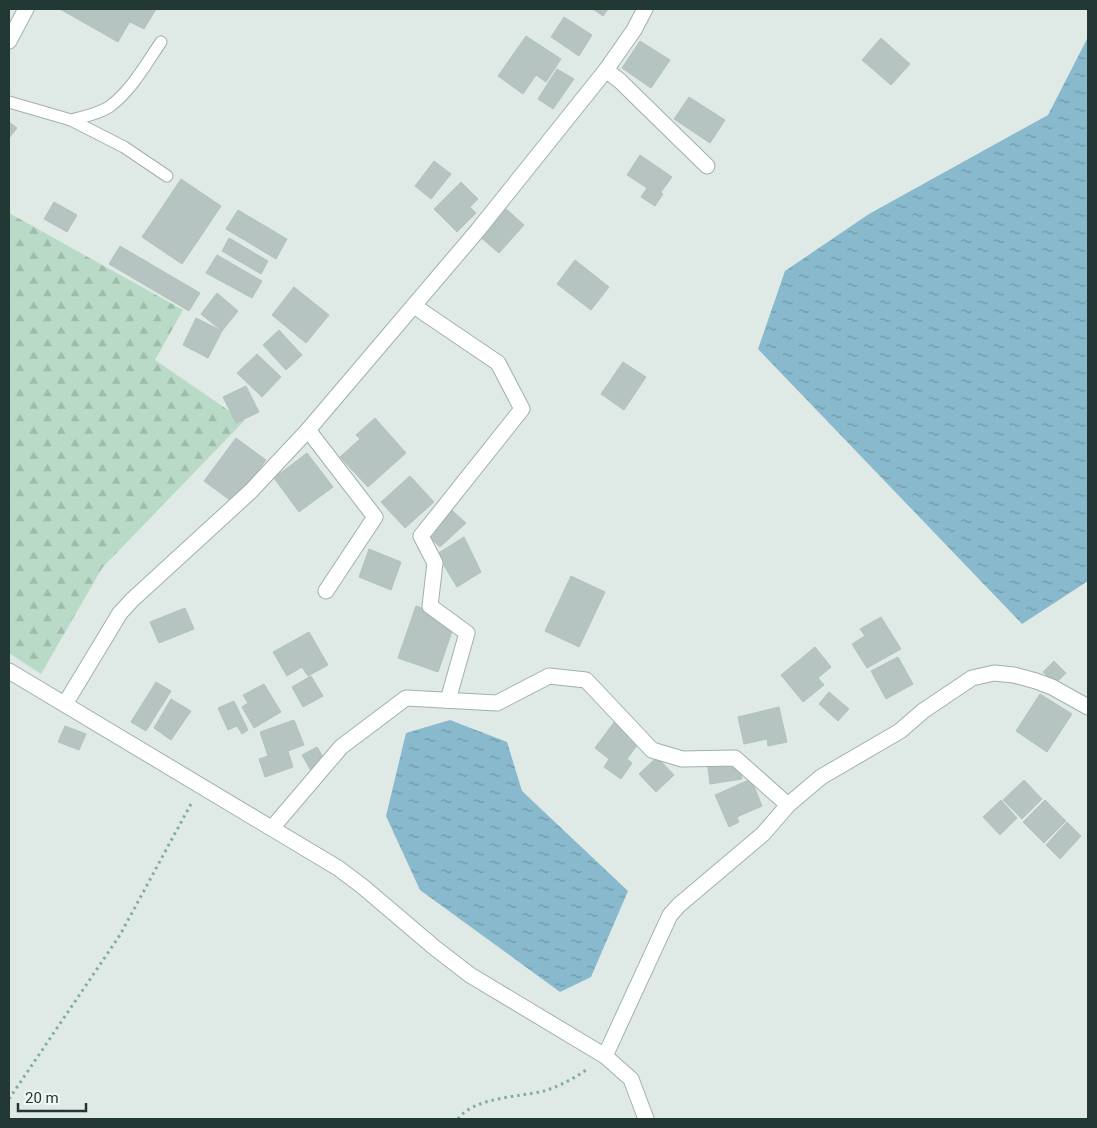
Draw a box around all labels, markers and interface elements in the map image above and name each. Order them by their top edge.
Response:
scale bar [18,1080,85,1112]
text: 20 m [25,1089,59,1107]

